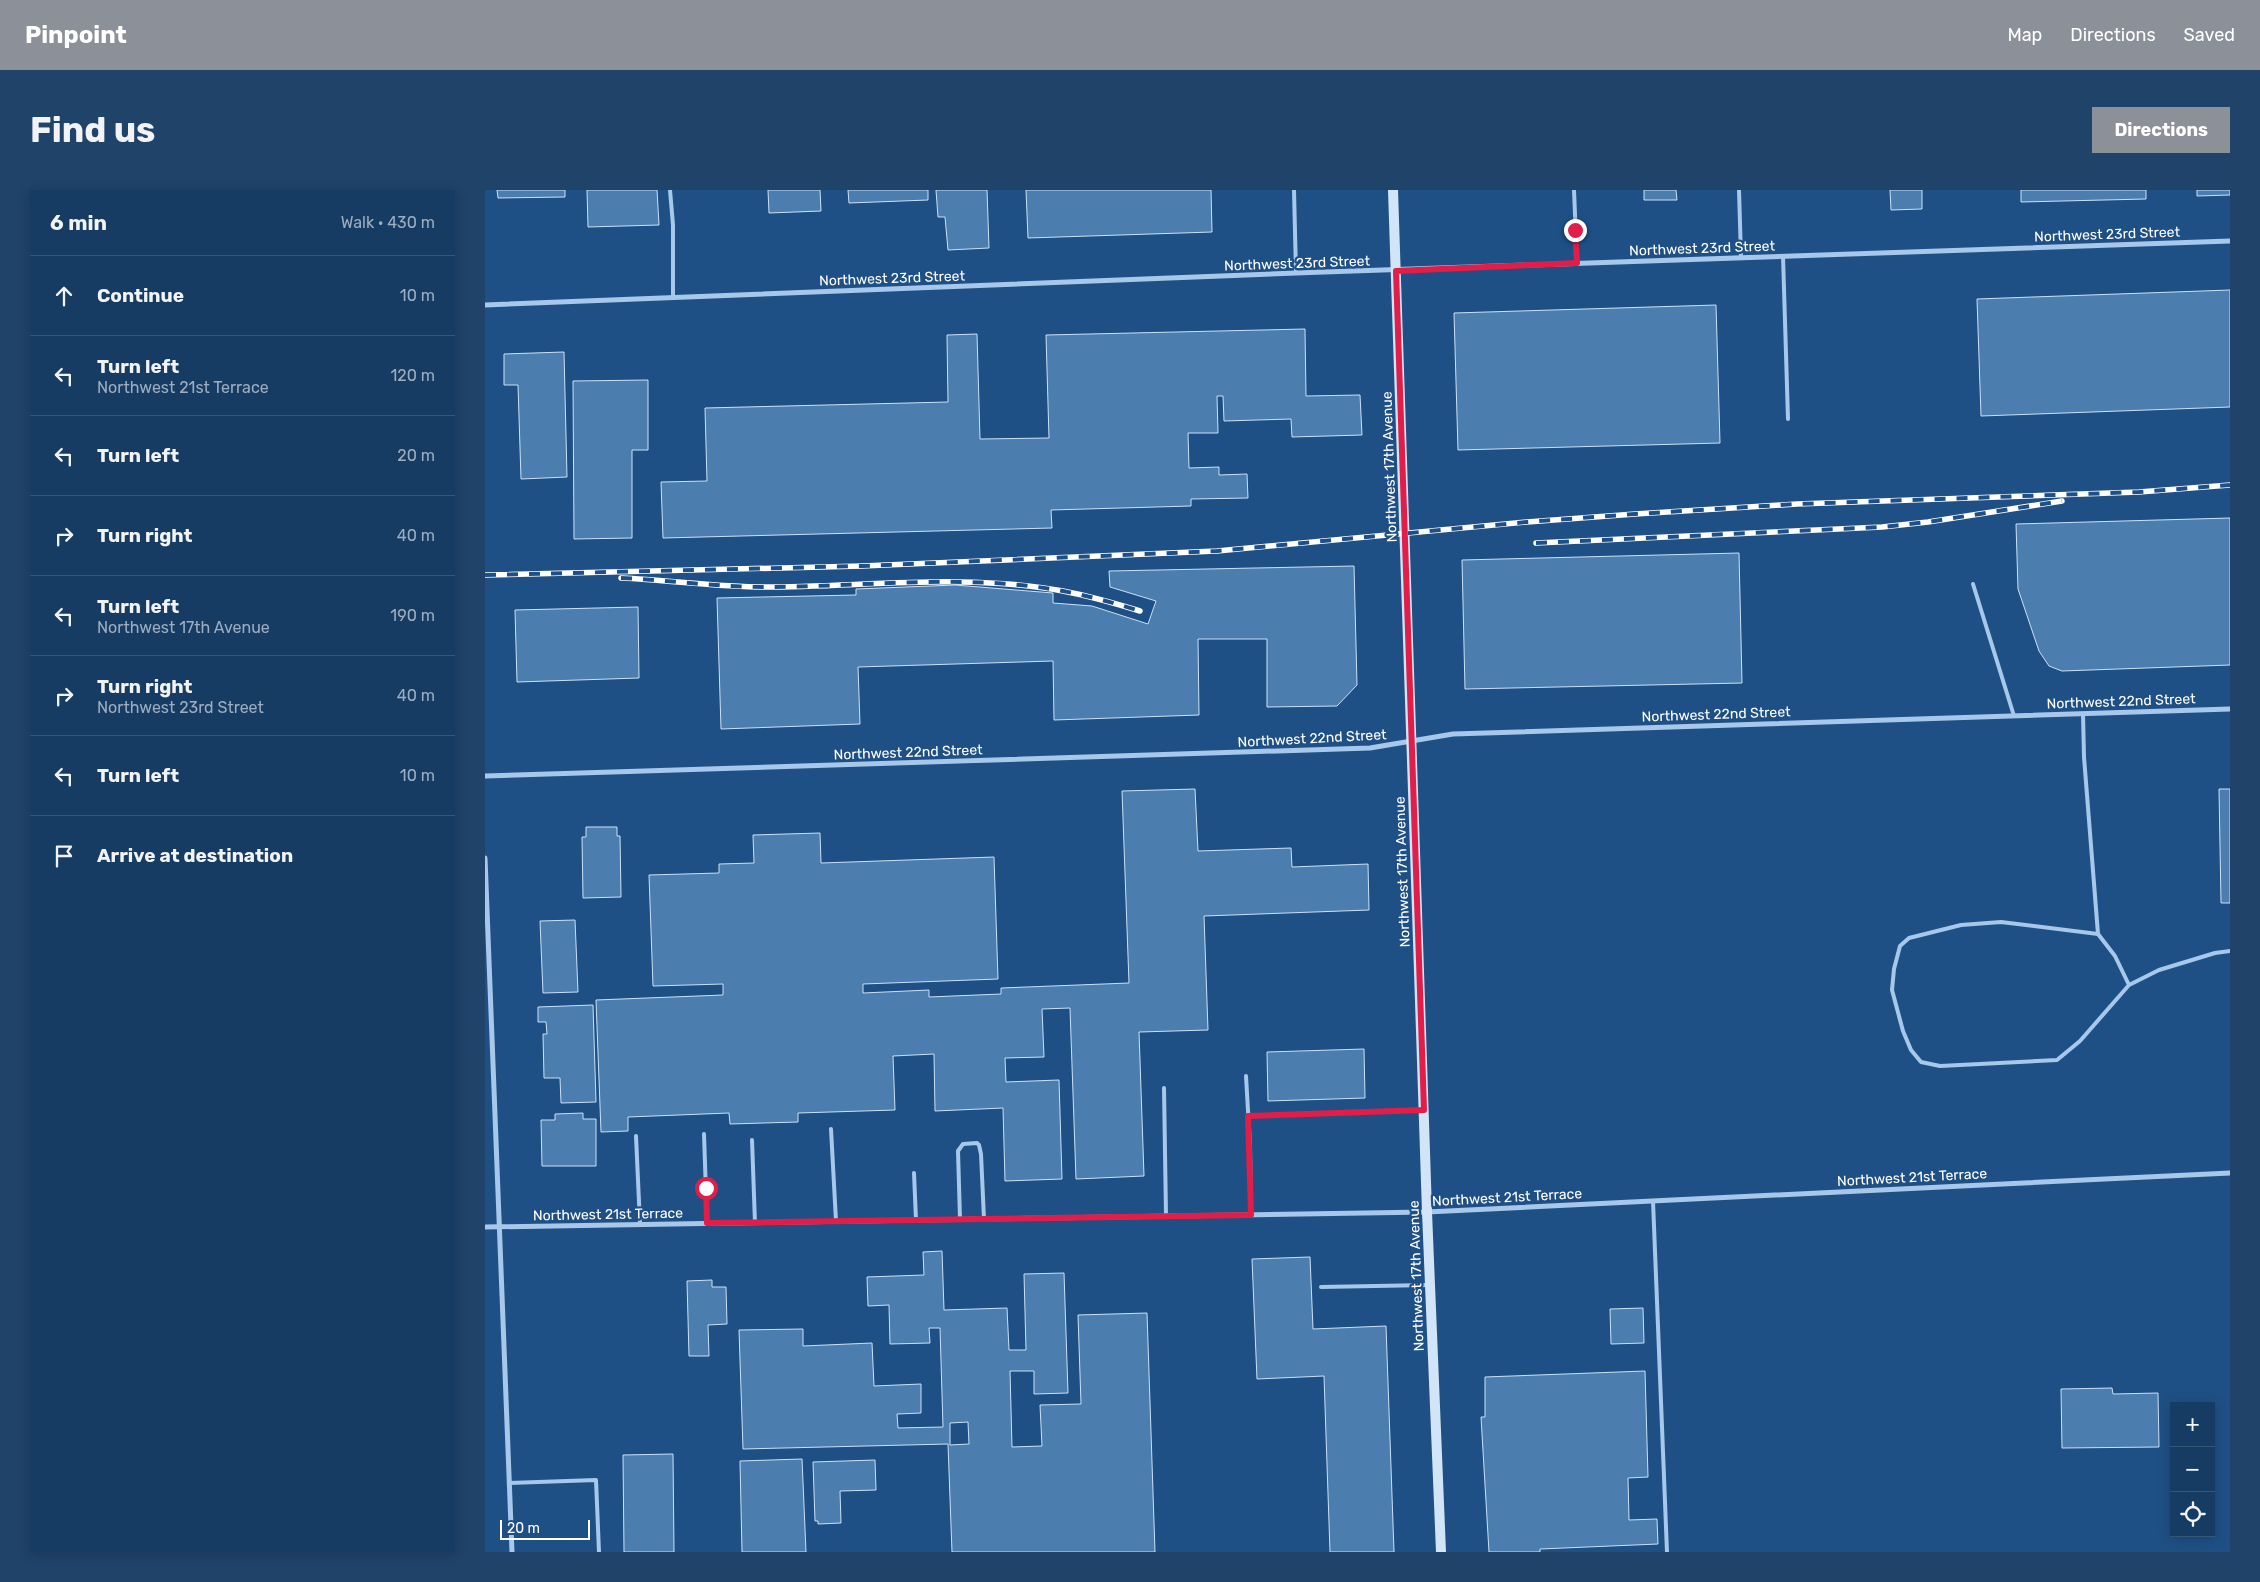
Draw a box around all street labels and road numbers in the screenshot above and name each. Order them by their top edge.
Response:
street label: Northwest 23rd Street [2034,223,2181,246]
street label: Northwest 23rd Street [1629,237,1776,260]
street label: Northwest 23rd Street [1224,252,1371,275]
street label: Northwest 23rd Street [819,267,966,290]
street label: Northwest 17th Avenue [1378,391,1401,543]
street label: Northwest 22nd Street [2046,690,2196,713]
street label: Northwest 22nd Street [1641,703,1791,726]
street label: Northwest 22nd Street [1237,726,1387,751]
street label: Northwest 22nd Street [833,741,983,764]
street label: Northwest 17th Avenue [1391,796,1414,948]
street label: Northwest 21st Terrace [1837,1165,1988,1190]
street label: Northwest 21st Terrace [1432,1185,1583,1210]
street label: Northwest 17th Avenue [1405,1200,1428,1352]
street label: Northwest 21st Terrace [533,1205,683,1224]

